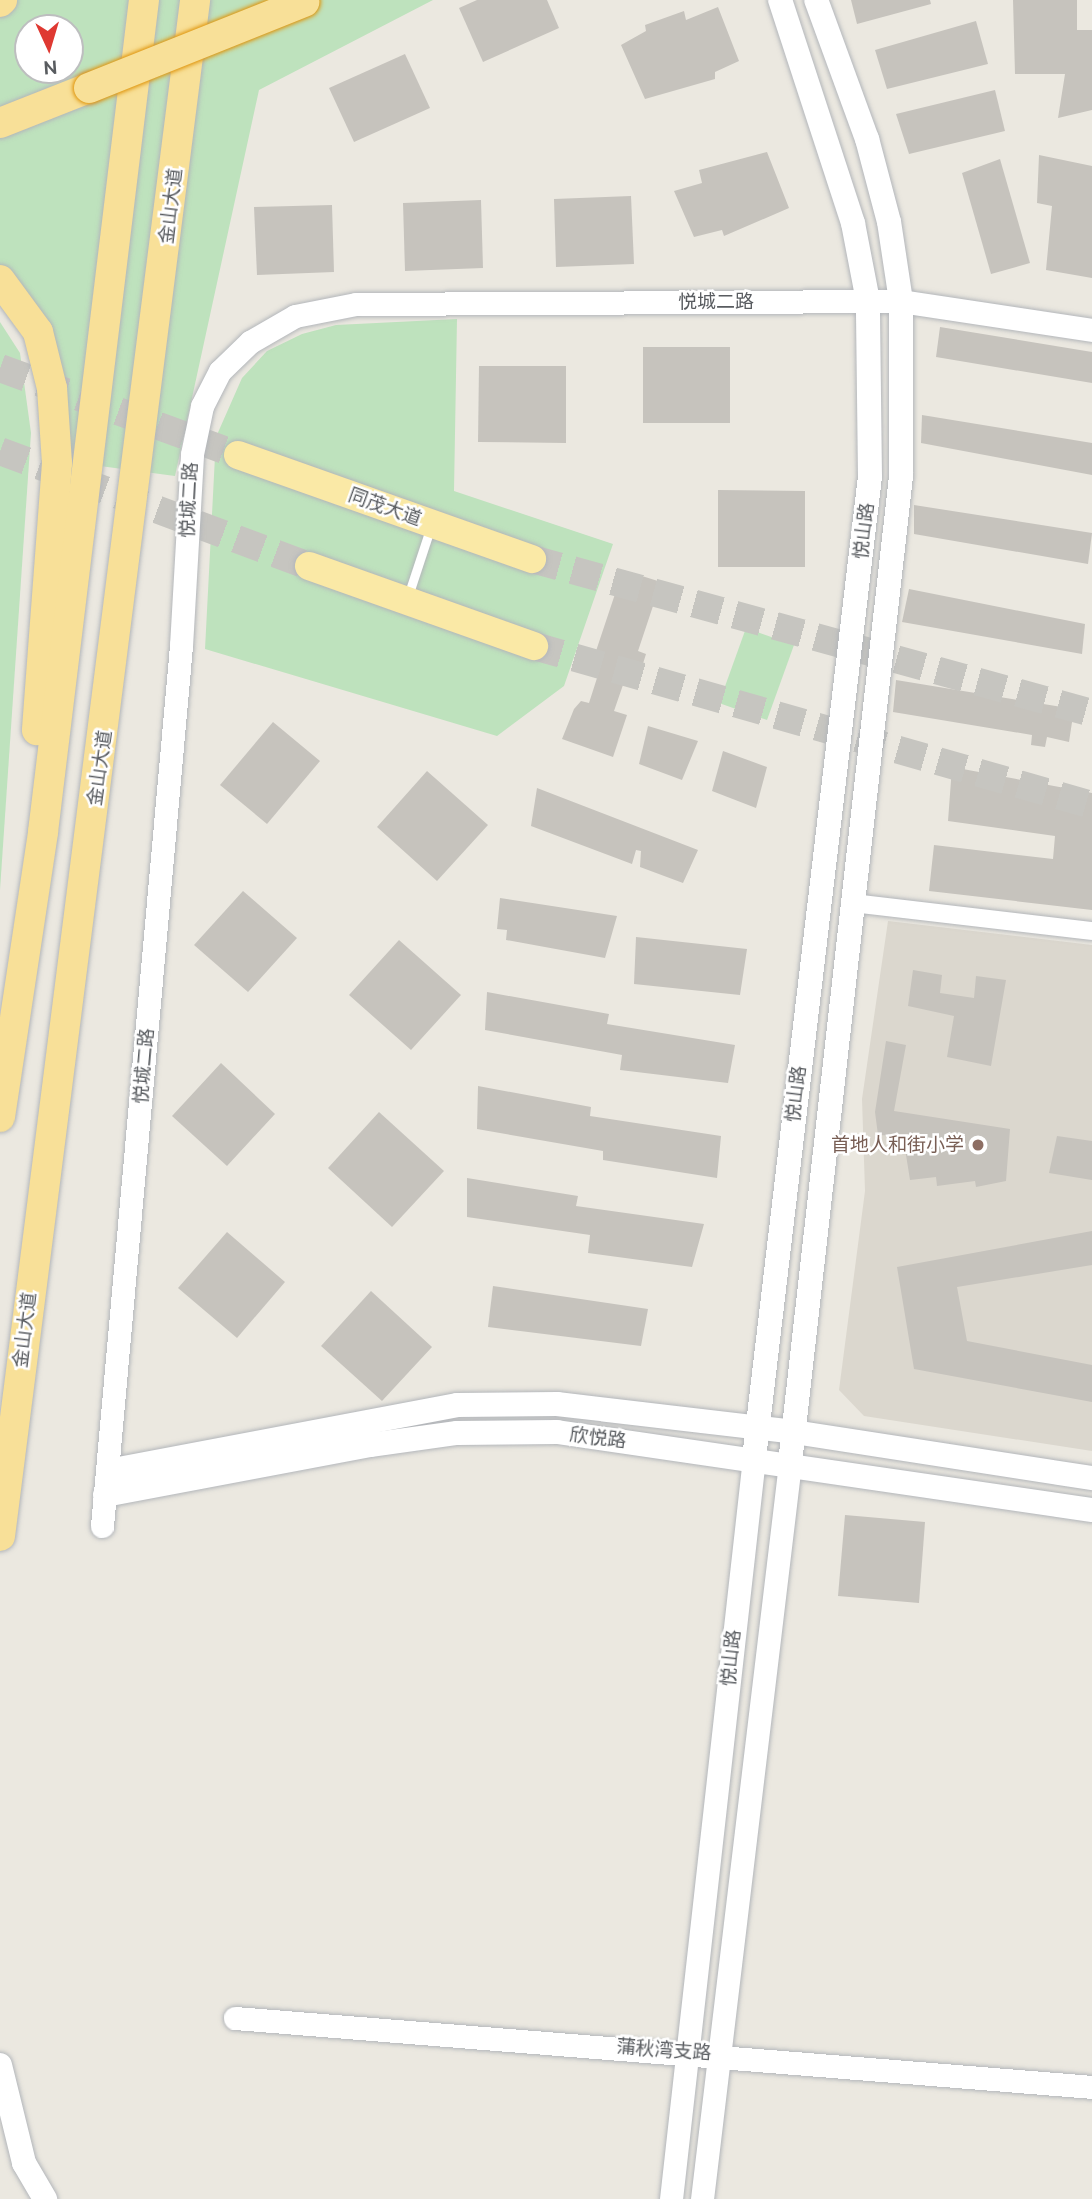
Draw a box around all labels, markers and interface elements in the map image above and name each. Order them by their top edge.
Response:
north arrow [14,14,84,84]
text: N [42,56,58,79]
street label: 金山大道 [155,167,187,245]
street label: 悦城二路 [678,291,754,313]
street label: 悦城二路 [176,461,202,539]
street label: 同茂大道 [345,483,425,531]
street label: 悦山路 [849,501,879,561]
street label: 金山大道 [83,729,117,807]
street label: 悦城二路 [129,1027,159,1105]
street label: 悦山路 [781,1064,811,1124]
place label: 首地人和街小学 [831,1134,964,1156]
marker: 首地人和街小学 [970,1137,986,1153]
street label: 金山大道 [9,1291,41,1369]
street label: 欣悦路 [568,1423,628,1453]
street label: 悦山路 [717,1628,745,1688]
street label: 蒲秋湾支路 [616,2035,712,2065]

